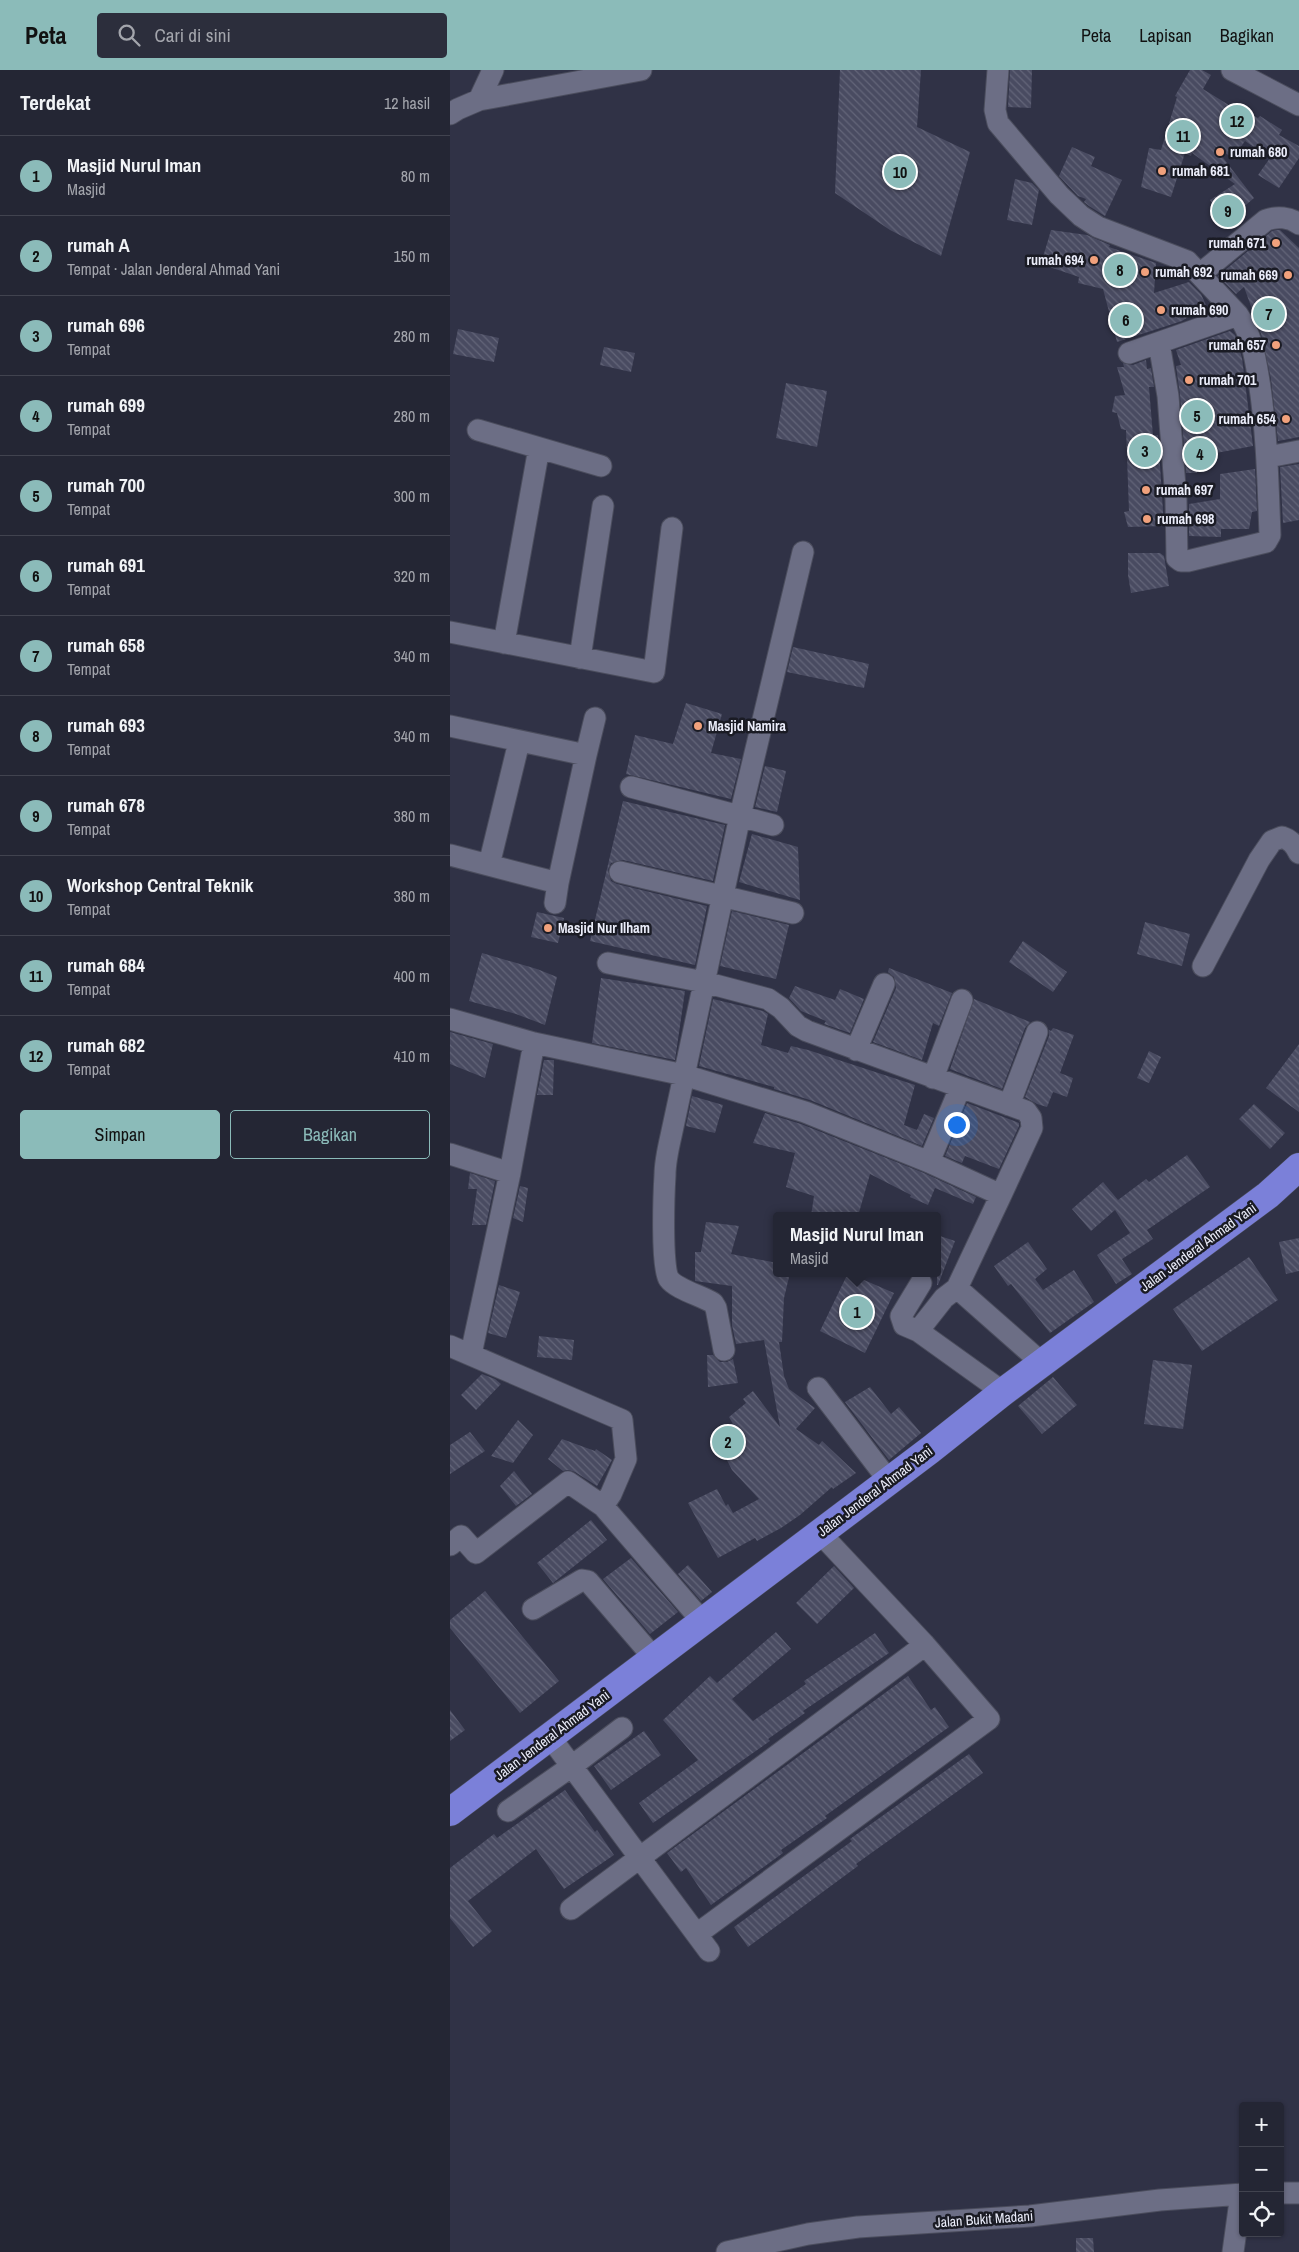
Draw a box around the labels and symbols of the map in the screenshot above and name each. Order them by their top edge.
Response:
pin: 12 [1221,102,1253,140]
pin: 11 [1167,117,1199,155]
place label: rumah 680 [1230,143,1287,161]
marker: rumah 680 [1214,146,1226,158]
pin: 10 [884,153,916,191]
place label: rumah 681 [1172,162,1230,180]
marker: rumah 681 [1156,165,1168,177]
pin: 9 [1212,192,1244,230]
place label: rumah 671 [1209,234,1267,252]
marker: rumah 671 [1270,237,1282,249]
place label: rumah 694 [1027,251,1085,269]
pin: 8 [1104,251,1136,289]
marker: rumah 694 [1088,254,1100,266]
place label: rumah 692 [1155,263,1212,281]
marker: rumah 692 [1139,266,1151,278]
place label: rumah 669 [1221,266,1278,284]
marker: rumah 669 [1282,269,1294,281]
pin: 7 [1253,295,1285,333]
pin: 6 [1110,301,1142,339]
place label: rumah 690 [1171,301,1228,319]
marker: rumah 690 [1155,304,1167,316]
place label: rumah 657 [1209,336,1267,354]
marker: rumah 657 [1270,339,1282,351]
place label: rumah 701 [1199,371,1257,389]
marker: rumah 701 [1183,374,1195,386]
pin: 5 [1181,397,1213,435]
place label: rumah 654 [1219,410,1277,428]
marker: rumah 654 [1280,413,1292,425]
pin: 3 [1129,432,1161,470]
pin: 4 [1184,435,1216,473]
place label: rumah 697 [1156,481,1214,499]
marker: rumah 697 [1140,484,1152,496]
place label: rumah 698 [1157,510,1214,528]
marker: rumah 698 [1141,513,1153,525]
place label: Masjid Namira [708,717,786,735]
marker: Masjid Namira [692,720,704,732]
place label: Masjid Nur Ilham [558,919,650,937]
marker: Masjid Nur Ilham [542,922,554,934]
your location [944,1112,970,1138]
street label: Jalan Jenderal Ahmad Yani [1136,1199,1260,1295]
pin: 1 [841,1293,873,1331]
pin: 2 [712,1423,744,1461]
street label: Jalan Jenderal Ahmad Yani [814,1442,936,1540]
street label: Jalan Jenderal Ahmad Yani [491,1686,613,1784]
street label: Jalan Bukit Madani [934,2207,1034,2231]

